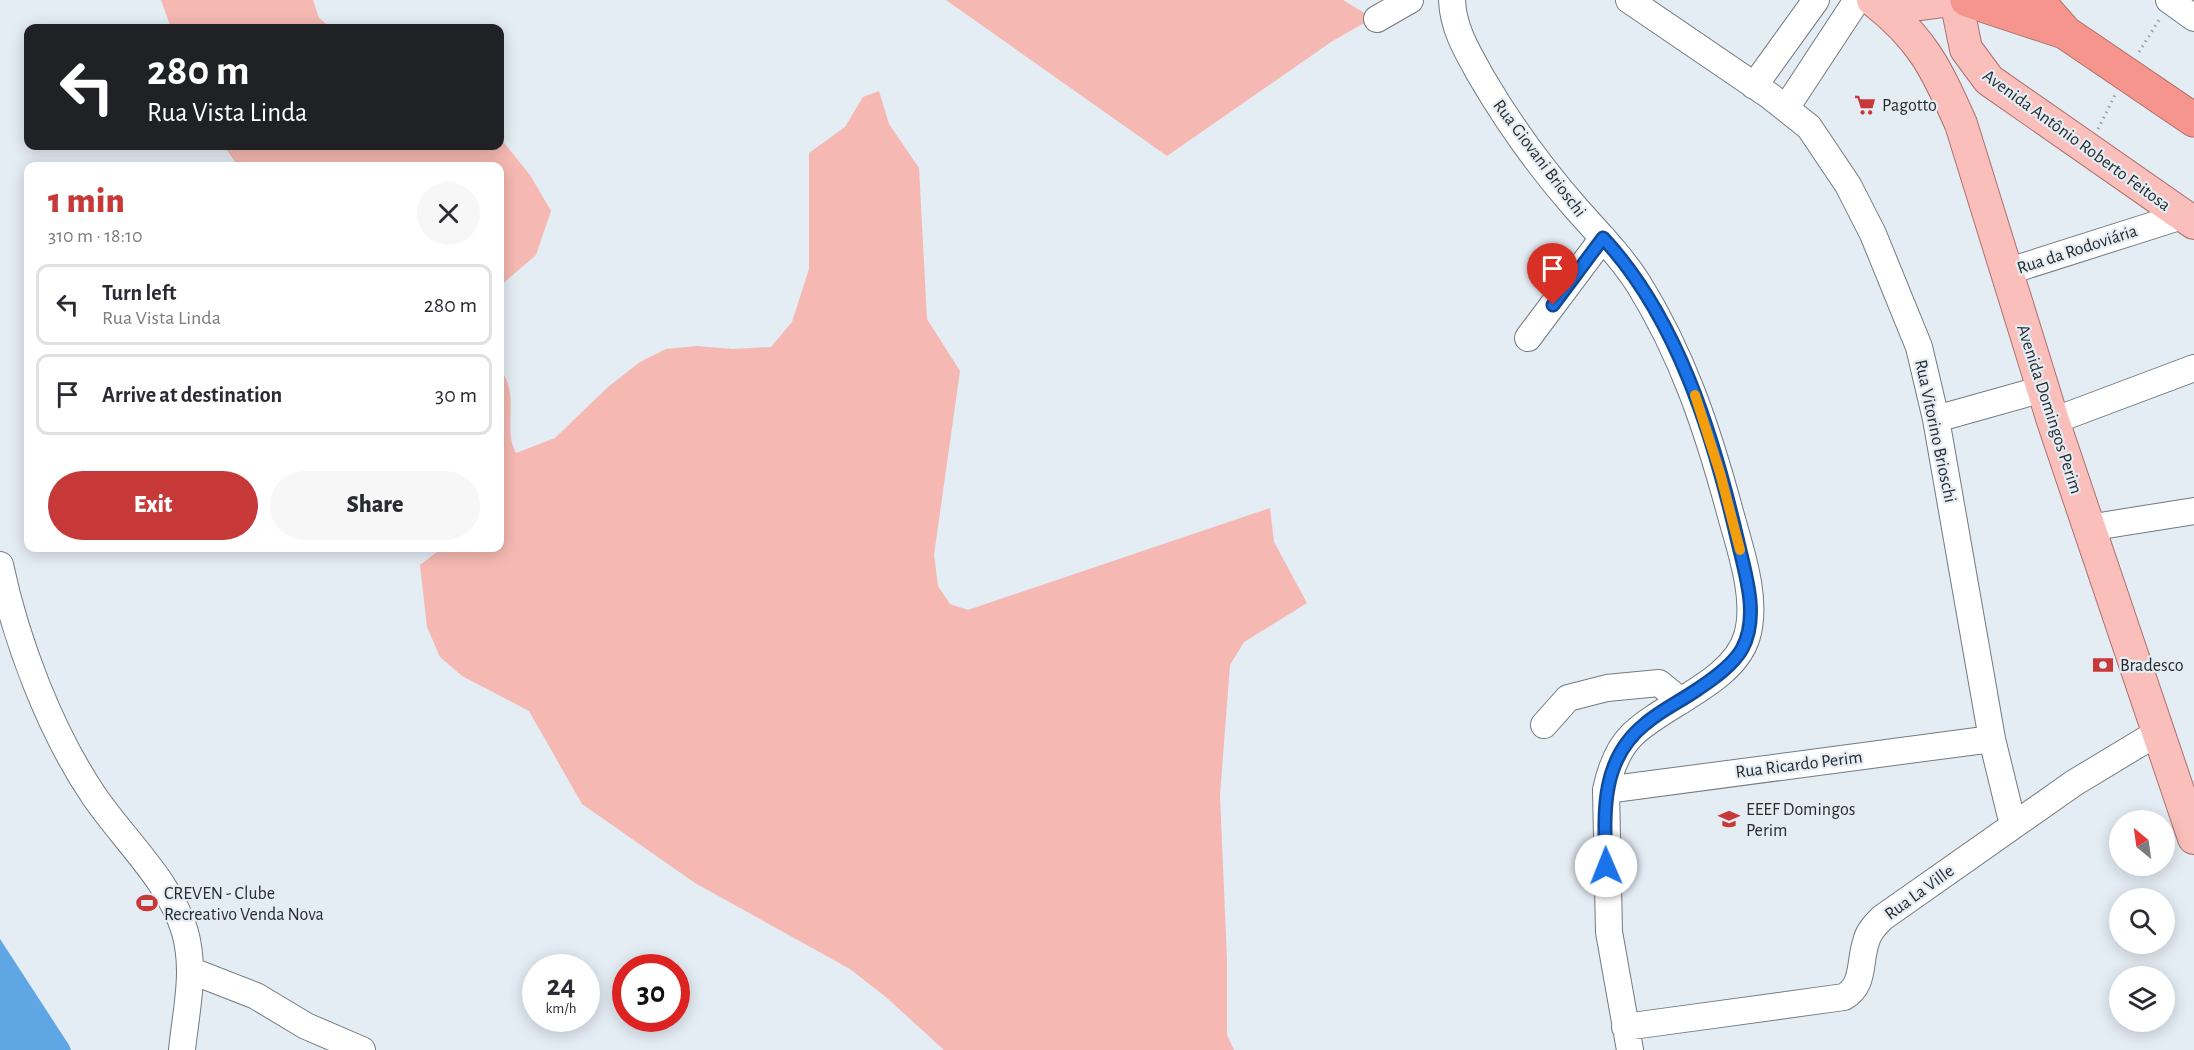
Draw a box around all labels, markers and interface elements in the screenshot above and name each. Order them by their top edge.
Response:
icon: left [48,48,126,126]
text: 280 m [147,50,250,92]
street label: Avenida Antônio Roberto Feitosa [1979,67,2174,215]
supermarket icon: Pagotto [1853,93,1877,117]
street label: Rua Giovani Brioschi [1489,97,1589,221]
place label: Pagotto [1882,97,1937,115]
text: Rua Vista Linda [147,99,308,126]
button: close [417,182,480,245]
text: 1 min [48,183,125,219]
street label: Rua da Rodoviária [2015,222,2140,278]
text: 310 m · 18:10 [48,226,143,246]
pin [1527,243,1578,305]
icon: arrive [1536,252,1569,285]
text: Turn left [102,282,176,304]
icon: left [51,288,84,321]
text: 280 m [424,294,477,316]
text: Rua Vista Linda [102,308,221,328]
street label: Avenida Domingos Perim [2013,322,2085,496]
street label: Rua Vitorino Brioschi [1911,358,1959,504]
icon: arrive [51,378,84,411]
text: Arrive at destination [102,384,282,406]
text: 30 m [435,384,477,406]
button: Exit [48,471,258,540]
button: Share [270,471,480,540]
bank icon: Bradesco [2091,653,2115,677]
place label: Bradesco [2120,657,2184,675]
street label: Rua Ricardo Perim [1735,748,1864,782]
place label: EEEF Domingos Perim [1746,801,1855,840]
school or university icon: EEEF Domingos Perim [1717,807,1741,831]
north arrow [2109,810,2175,876]
map controls [2109,810,2175,1032]
position arrow [1574,834,1638,898]
street label: Rua La Ville [1882,862,1957,924]
place label: CREVEN - Clube Recreativo Venda Nova [164,885,324,924]
button: search [2109,888,2175,954]
sports icon: CREVEN - Clube Recreativo Venda Nova [135,891,159,915]
speed limit sign: 30 [612,954,690,1032]
button: layers [2109,966,2175,1032]
text: 24 [546,971,576,1001]
text: km/h [546,1001,576,1016]

